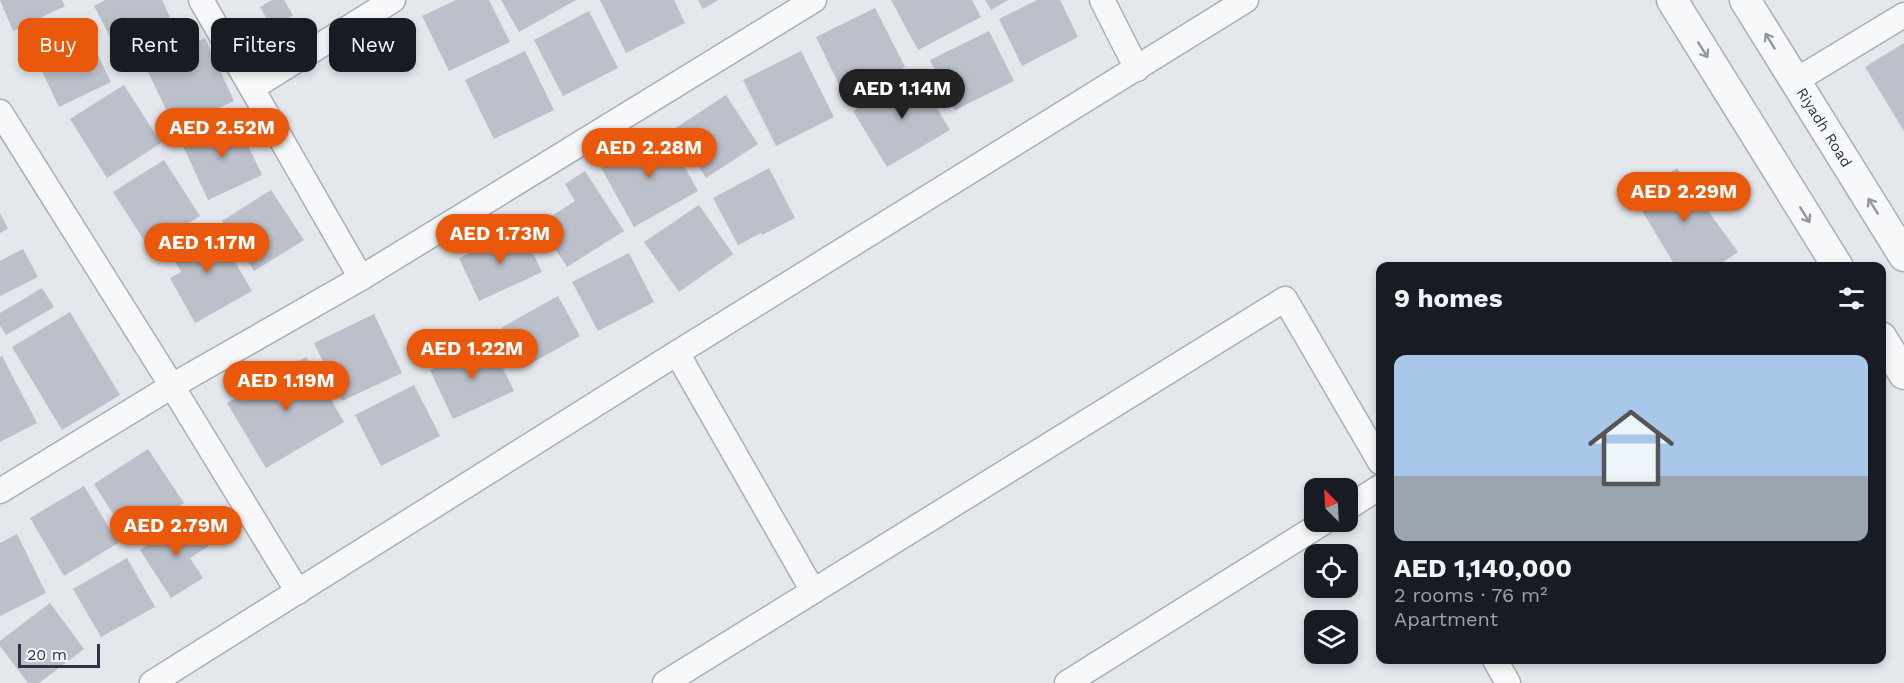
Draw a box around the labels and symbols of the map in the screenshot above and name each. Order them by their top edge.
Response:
one-way arrow [1764,33,1776,50]
one-way arrow [1697,41,1709,58]
pin: AED 1.14M [833,69,971,120]
street label: Riyadh Road [1793,84,1856,171]
pin: AED 2.52M [153,108,291,159]
pin: AED 2.28M [580,128,718,179]
pin: AED 2.29M [1615,172,1753,223]
one-way arrow [1867,198,1879,215]
one-way arrow [1800,206,1812,223]
pin: AED 1.73M [431,214,569,265]
pin: AED 1.17M [138,223,276,274]
pin: AED 1.22M [403,329,541,380]
pin: AED 1.19M [217,361,355,412]
north arrow [1304,478,1358,532]
pin: AED 2.79M [107,506,245,557]
scale bar [18,641,100,668]

